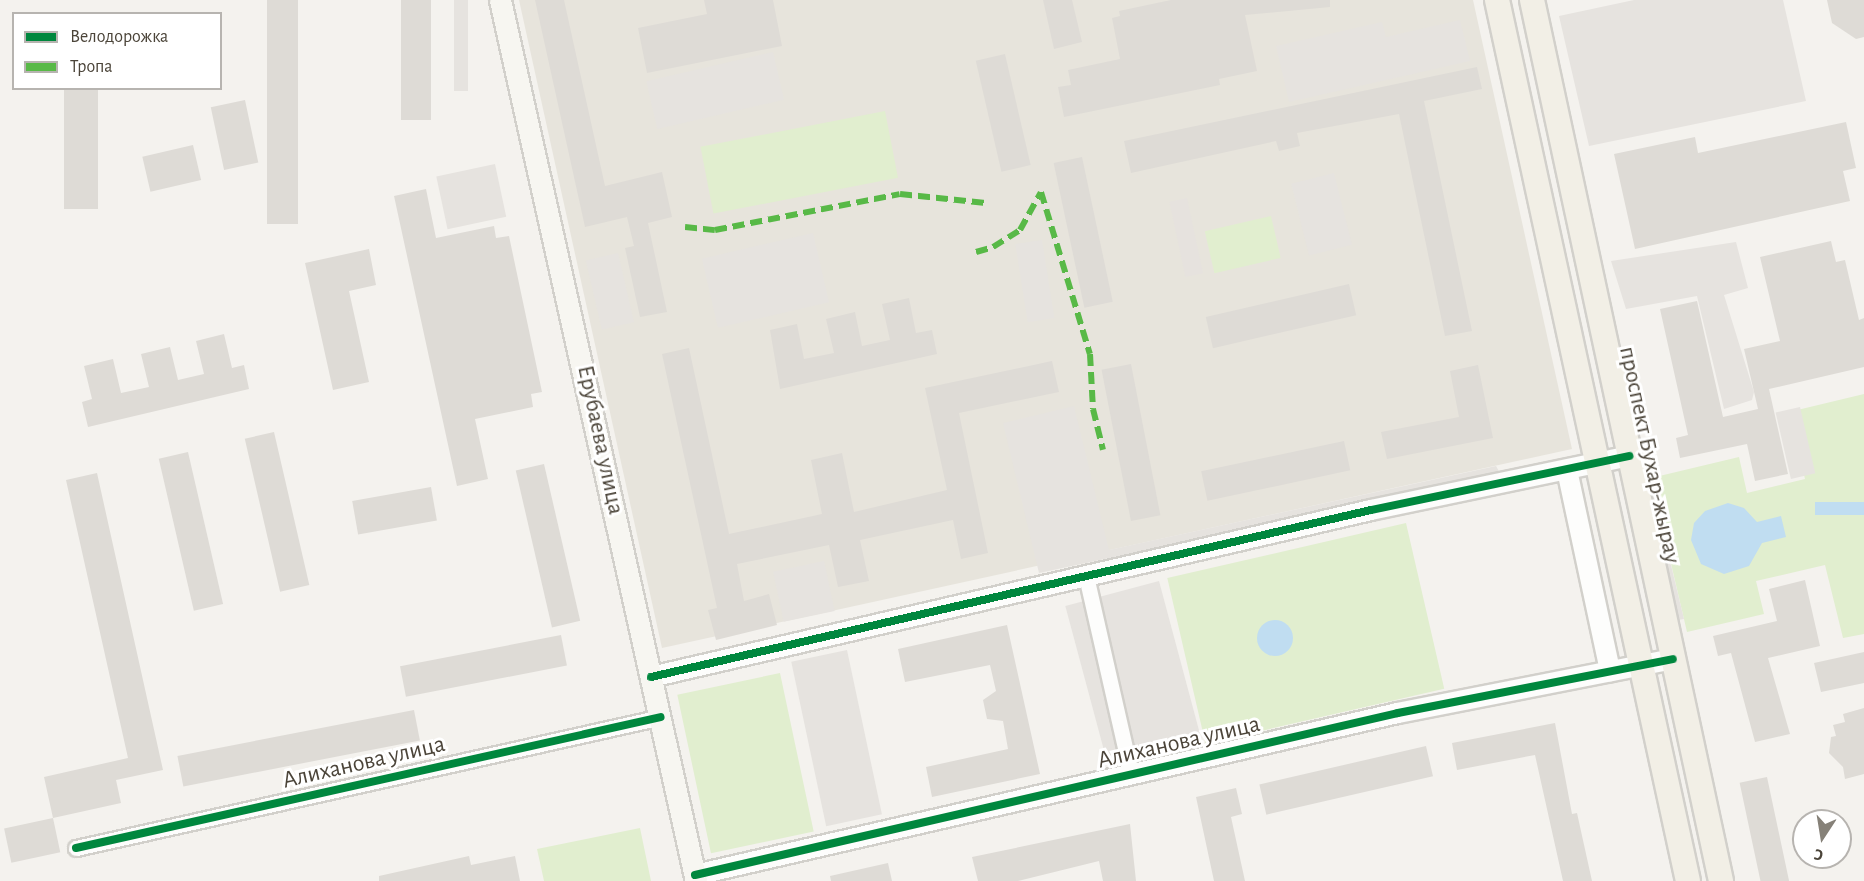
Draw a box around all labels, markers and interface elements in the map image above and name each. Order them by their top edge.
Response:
legend [12,12,222,90]
text: Велодорожка [70,28,168,46]
text: Тропа [70,58,113,76]
street label: проспект Бухар-жырау [1612,344,1686,566]
street label: Ерубаева улица [570,363,630,517]
street label: Алиханова улица [1095,710,1263,776]
street label: Алиханова улица [280,730,448,796]
north arrow [1792,809,1852,869]
text: С [1813,846,1825,863]

